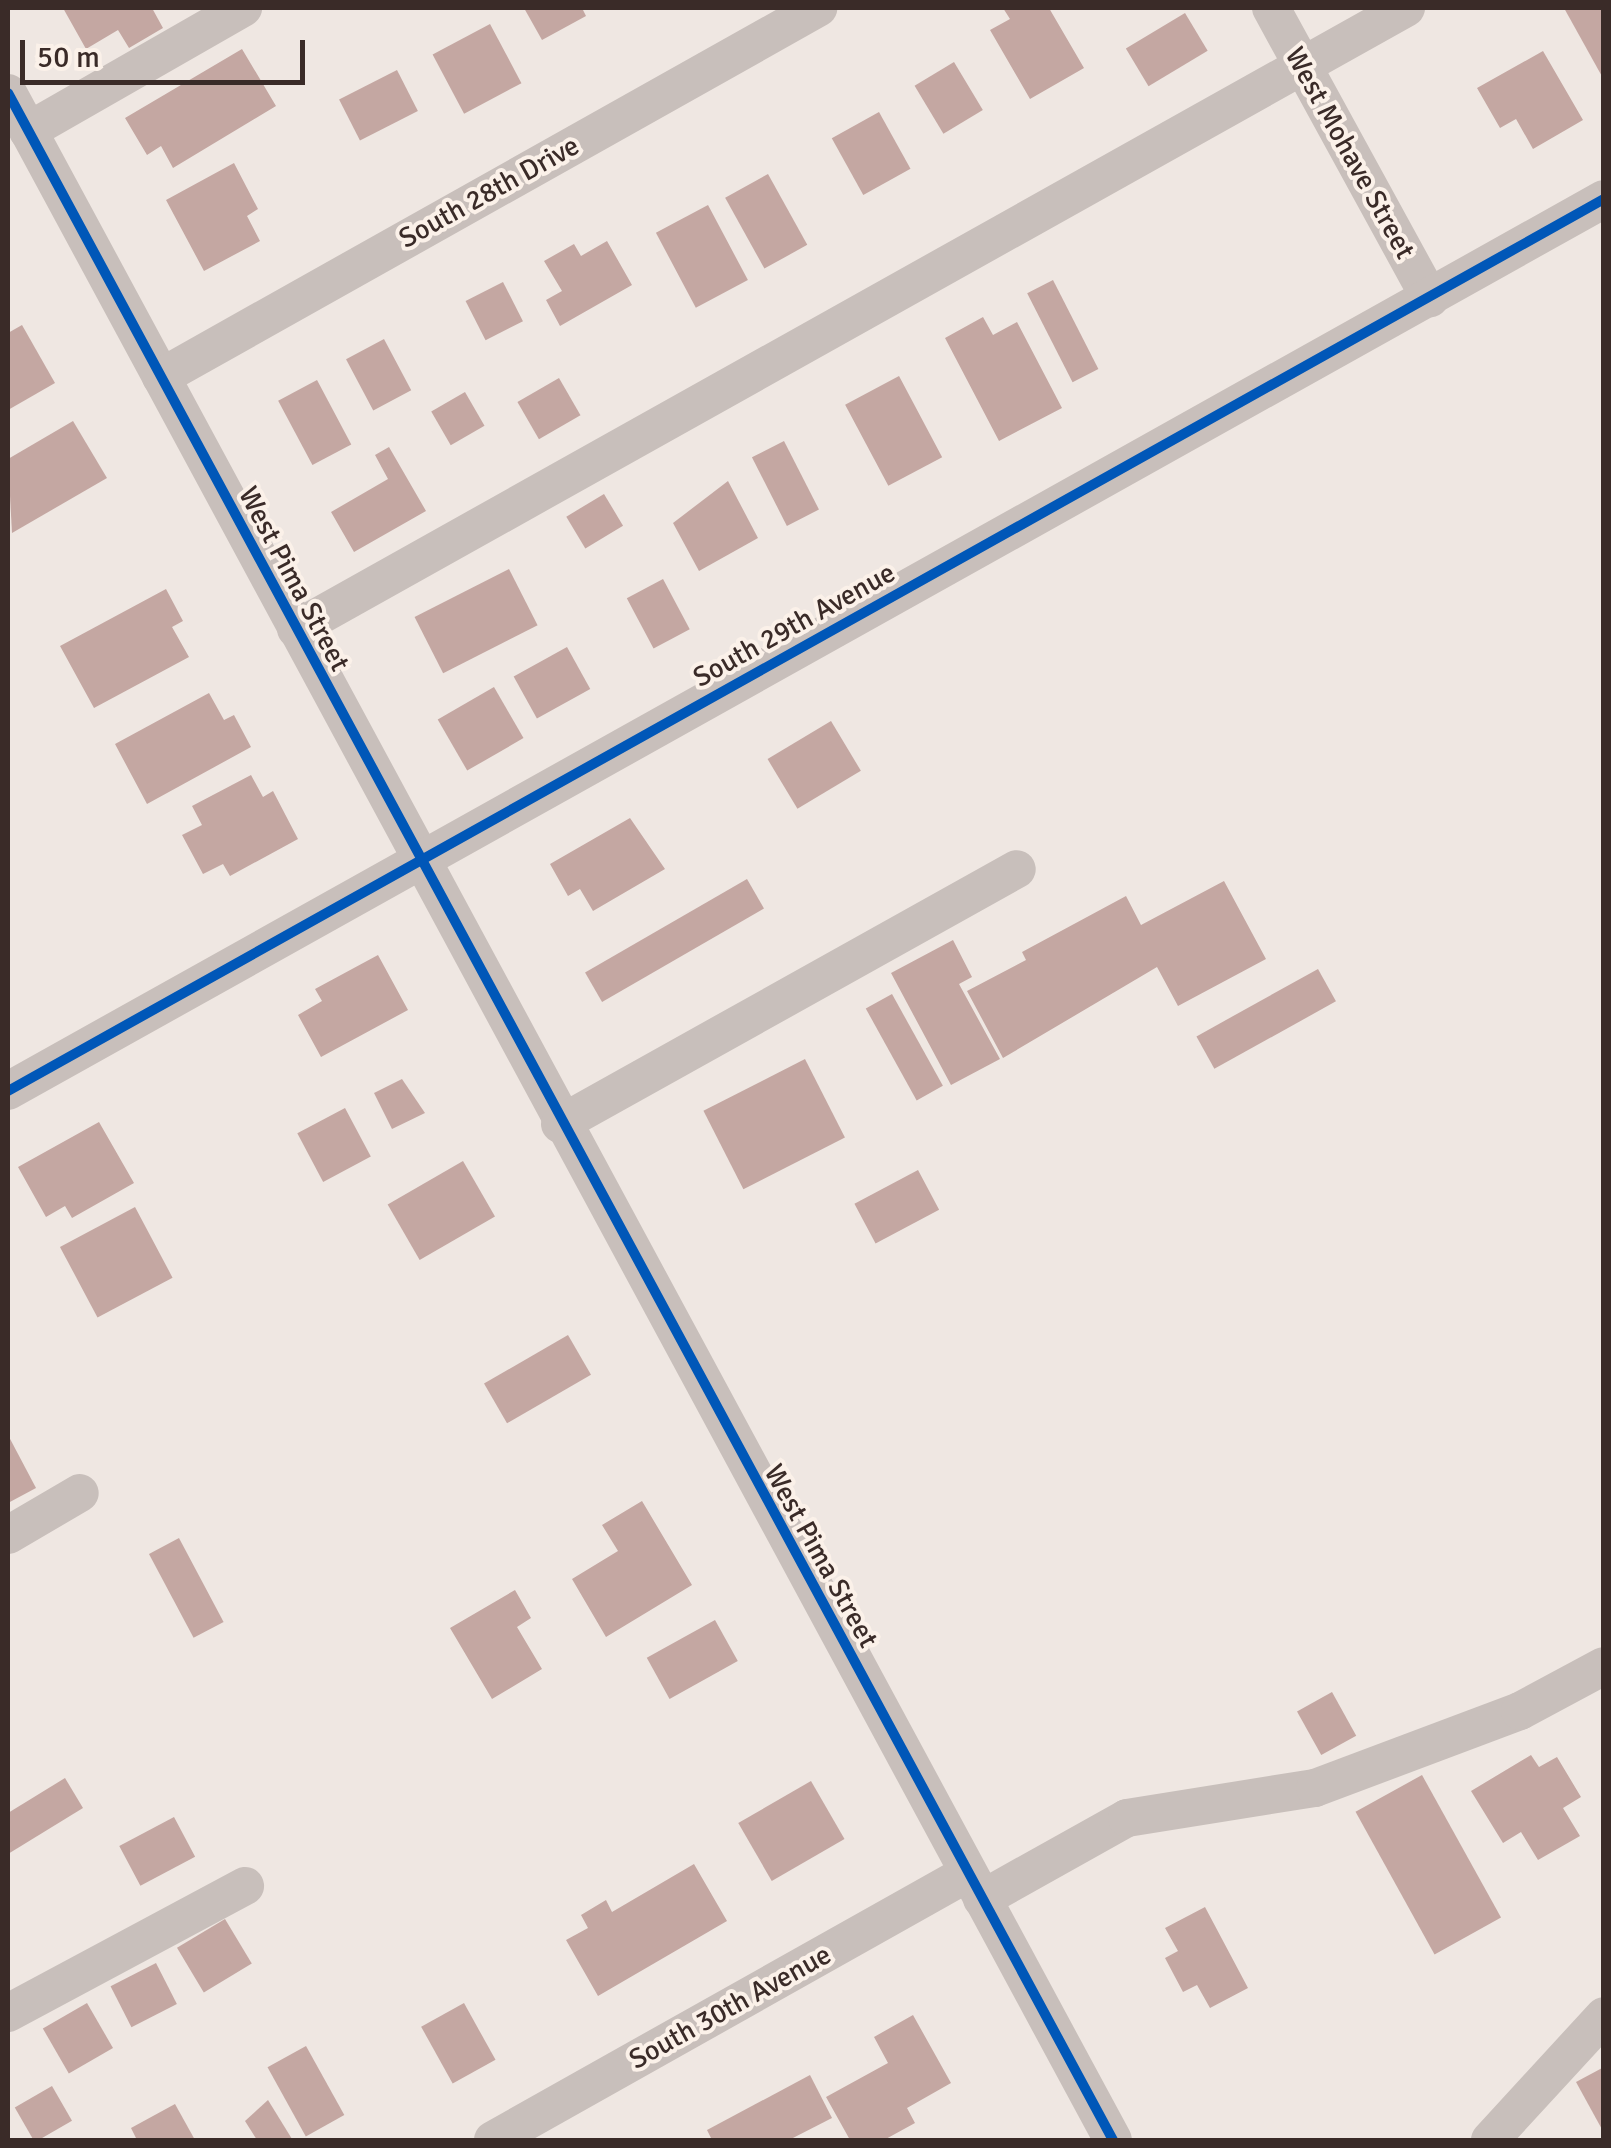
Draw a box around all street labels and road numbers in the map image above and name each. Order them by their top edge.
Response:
street label: West Mohave Street [1278,41,1422,265]
street label: South 28th Drive [393,129,585,255]
street label: West Pima Street [231,481,357,677]
street label: South 29th Avenue [687,556,901,694]
street label: West Pima Street [757,1459,885,1653]
street label: South 30th Avenue [623,1938,837,2076]

